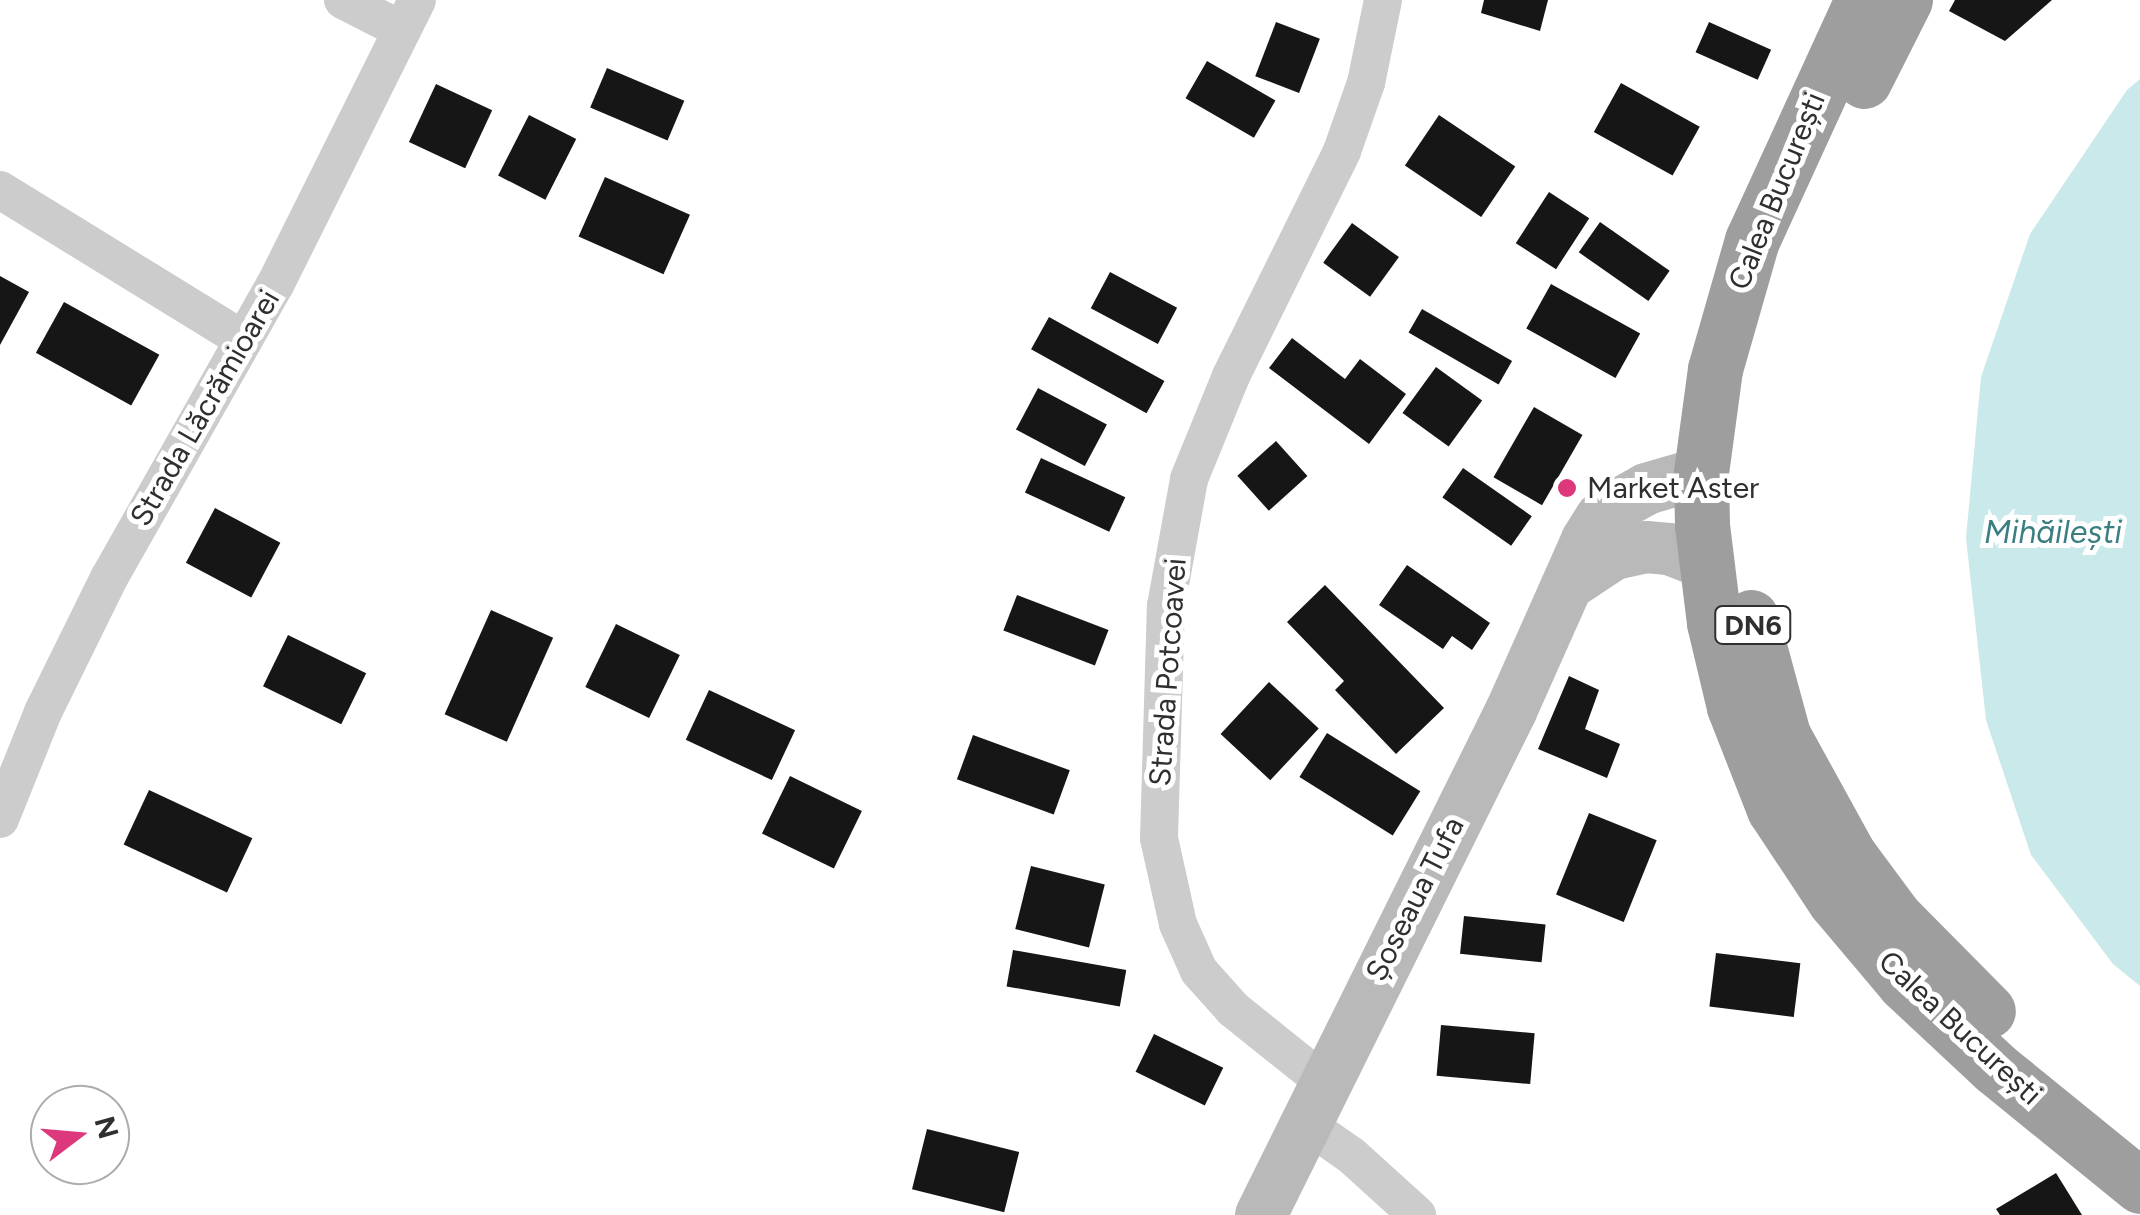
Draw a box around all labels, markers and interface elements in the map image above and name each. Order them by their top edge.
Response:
street label: Calea București [1721,87,1833,295]
street label: Strada Lăcrămioarei [123,284,287,532]
place label: Market Aster [1587,470,1759,506]
marker: Market Aster [1556,477,1578,499]
water label: Mihăilești [1984,513,2122,551]
street label: Strada Potcoavei [1142,557,1194,787]
road number: DN6 [1713,602,1793,648]
street label: Șoseaua Tufa [1358,811,1472,987]
street label: Calea București [1871,943,2049,1113]
north arrow [30,1085,130,1185]
text: N [88,1112,126,1142]

